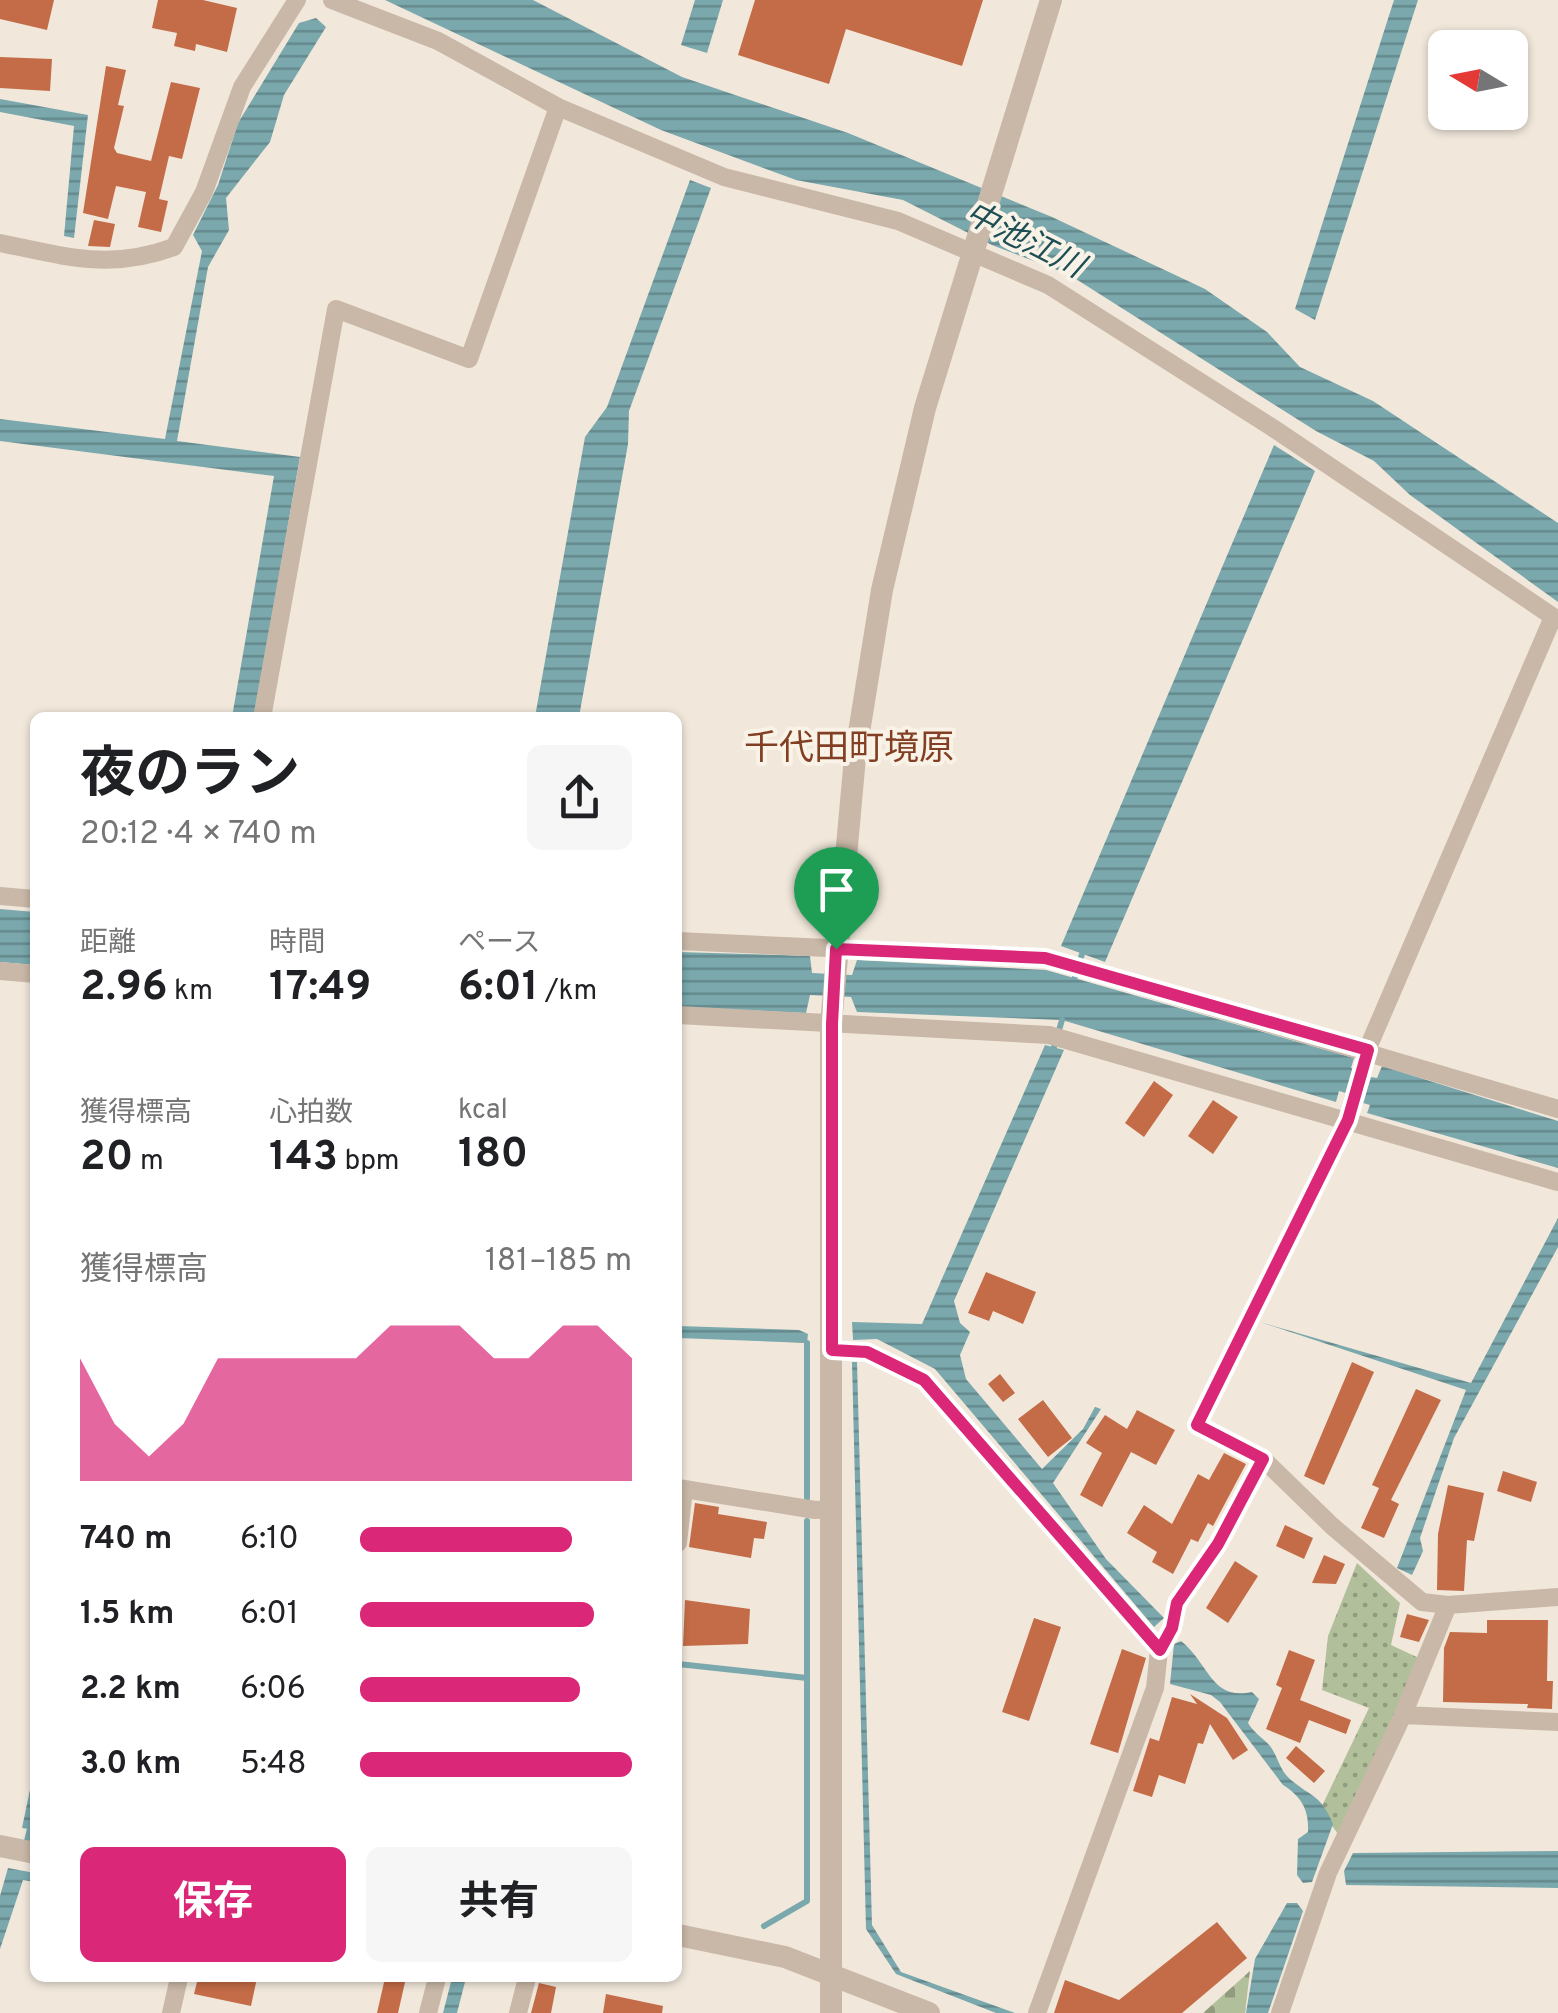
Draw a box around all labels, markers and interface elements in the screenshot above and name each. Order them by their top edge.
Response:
north arrow [1428,30,1528,130]
map controls [1428,30,1528,130]
water label: 中池江川 [958,195,1092,290]
district label: 千代田町境原 [744,728,954,772]
text: 夜のラン [80,742,300,812]
button: share [527,745,632,850]
text: 20:12 · 4 × 740 m [80,815,317,855]
pin [794,847,879,950]
icon: arrive [809,862,864,917]
text: 距離 [80,926,136,962]
text: 時間 [269,926,325,962]
text: ペース [458,926,541,962]
text: 2.96 [80,962,168,1015]
text: 17:49 [269,962,371,1015]
text: 6:01 [458,962,538,1015]
text: km [168,974,213,1010]
text: /km [538,974,597,1010]
text: kcal [458,1093,508,1129]
text: 獲得標高 [80,1096,192,1132]
text: 心拍数 [269,1096,353,1132]
text: 180 [458,1129,528,1182]
text: 20 [80,1132,133,1185]
text: 143 [269,1132,338,1185]
text: m [133,1144,164,1180]
text: bpm [338,1144,400,1180]
text: 181–185 m [485,1242,632,1282]
text: 獲得標高 [80,1251,208,1291]
text: 740 m [80,1520,172,1560]
text: 6:10 [240,1520,299,1560]
text: 1.5 km [80,1595,174,1635]
text: 6:01 [240,1595,299,1635]
text: 2.2 km [80,1670,181,1710]
text: 6:06 [240,1670,306,1710]
text: 3.0 km [80,1745,181,1785]
text: 5:48 [240,1745,307,1785]
button: 保存 [80,1847,346,1962]
button: 共有 [366,1847,632,1962]

